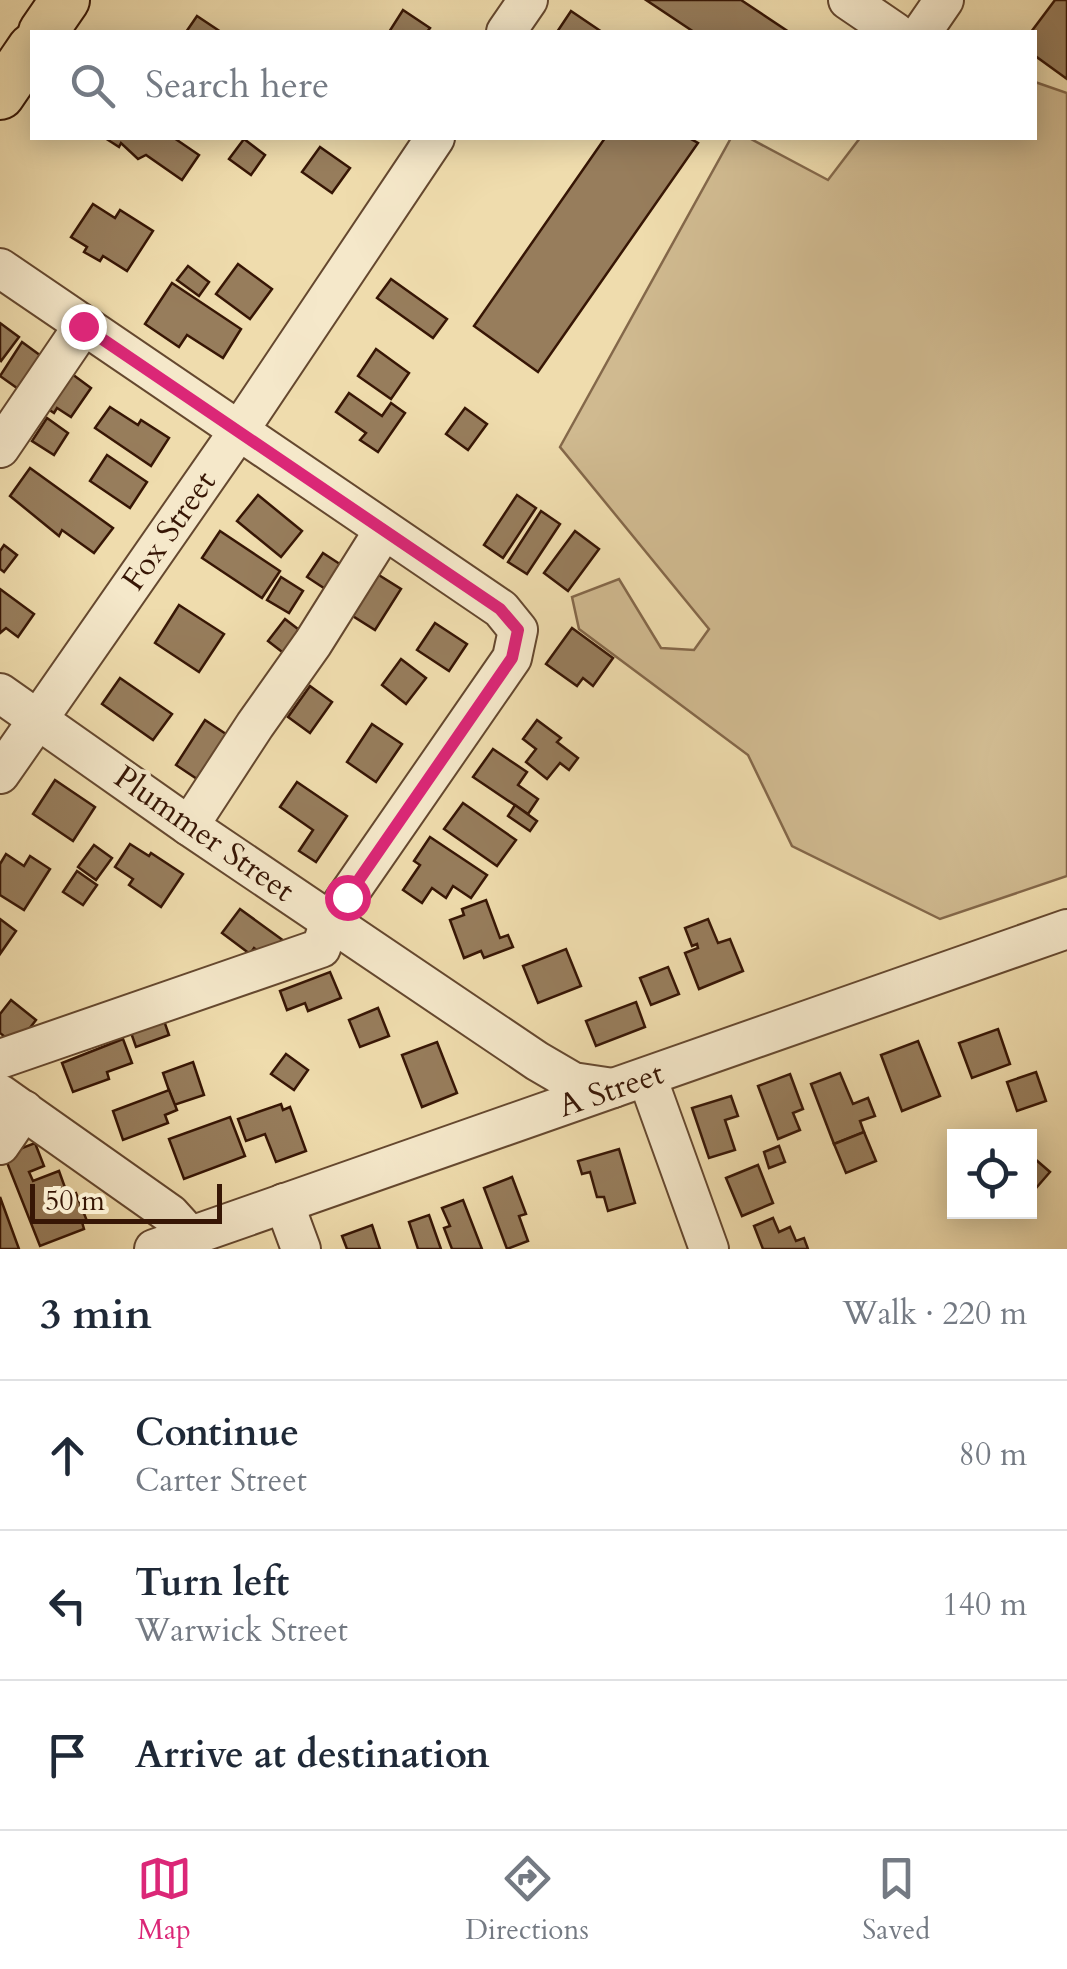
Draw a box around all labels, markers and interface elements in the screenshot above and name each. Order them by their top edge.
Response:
search box [30,30,1037,140]
icon: search [65,58,120,113]
text: Search here [145,59,329,111]
route end [61,304,107,350]
street label: Fox Street [112,462,226,600]
street label: Plummer Street [105,756,303,912]
route start [325,875,371,921]
street label: A Street [553,1052,669,1128]
map controls [947,1129,1037,1219]
button: locate [947,1129,1037,1219]
scale bar [30,1179,222,1224]
text: 50 m [45,1182,105,1220]
text: 3 min [40,1286,152,1343]
text: Walk · 220 m [842,1292,1027,1336]
text: Continue [135,1407,299,1459]
icon: ahead [40,1428,95,1483]
text: 80 m [959,1433,1027,1477]
text: Carter Street [135,1459,307,1503]
text: Turn left [135,1557,289,1609]
icon: left [40,1578,95,1633]
text: 140 m [942,1583,1027,1627]
text: Warwick Street [135,1609,348,1653]
icon: arrive [40,1728,95,1783]
text: Arrive at destination [135,1729,490,1781]
tab: Map [137,1851,192,1949]
tab: Directions [465,1851,589,1949]
tab: Saved [862,1851,930,1949]

